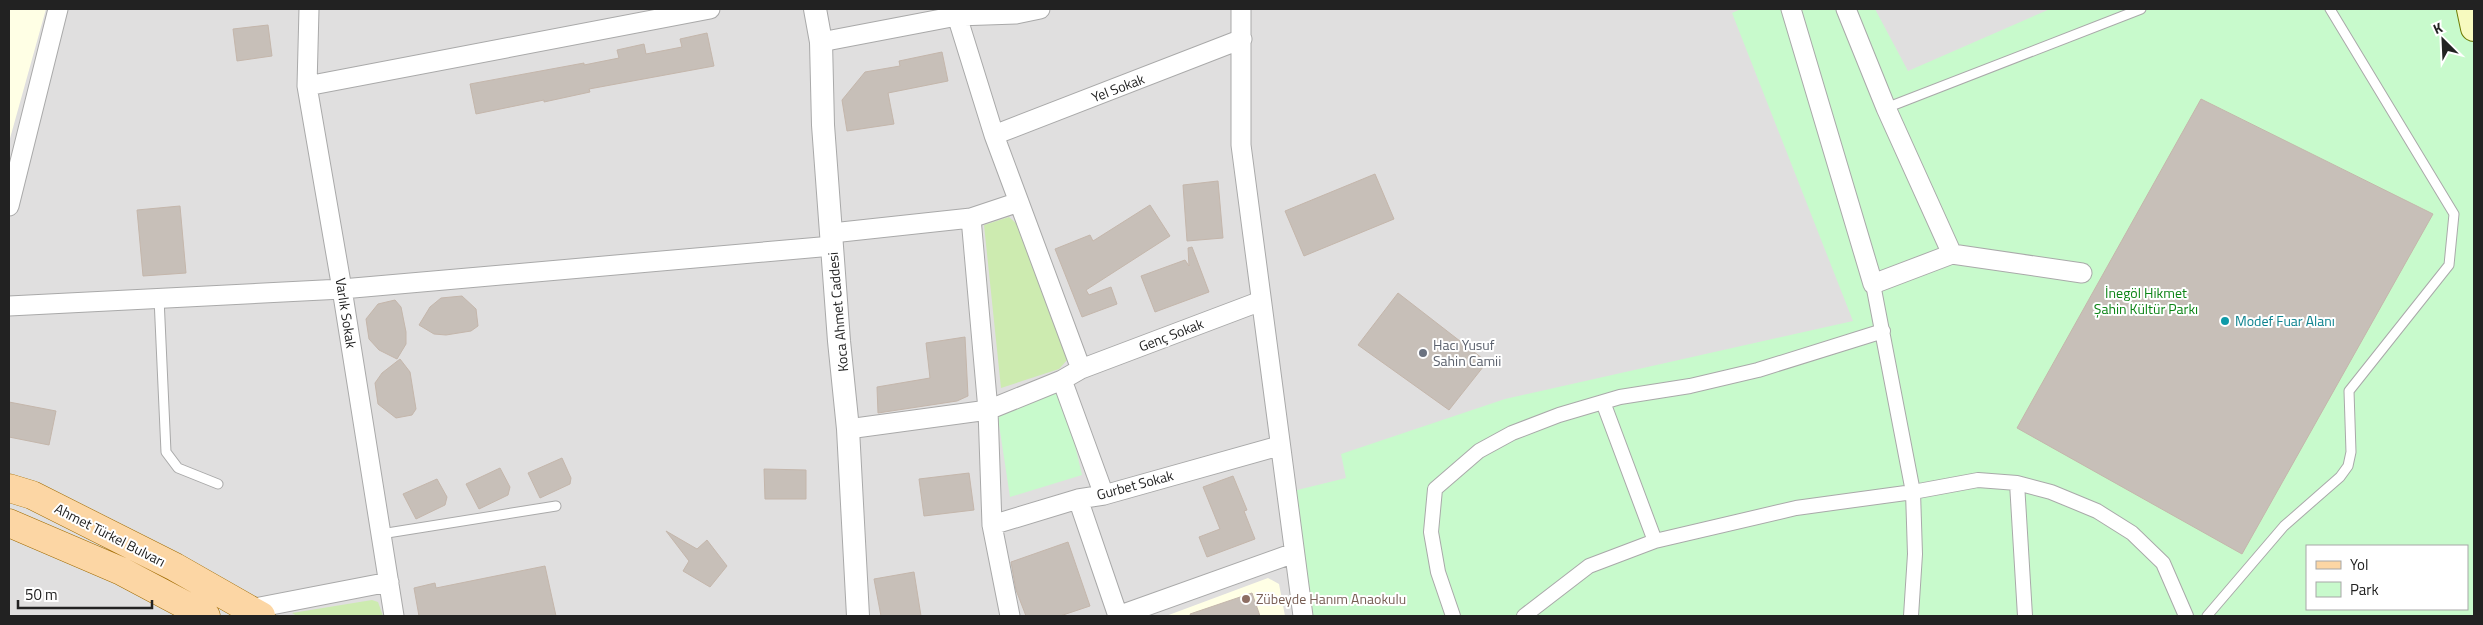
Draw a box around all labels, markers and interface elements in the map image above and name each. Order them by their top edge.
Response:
north arrow [2418,15,2468,65]
text: K [2429,16,2446,39]
street label: Yel Sokak [1088,68,1148,107]
street label: Koca Ahmet Caddesi [822,251,853,373]
street label: Varlık Sokak [331,276,362,350]
park label: İnegöl Hikmet Şahin Kültür Parkı [2094,282,2198,319]
place label: Modef Fuar Alanı [2235,310,2335,331]
street label: Genç Sokak [1135,312,1206,356]
marker: Modef Fuar Alanı [2219,315,2231,327]
place label: Hacı Yusuf Sahin Camii [1433,334,1501,371]
marker: Hacı Yusuf Sahin Camii [1417,347,1429,359]
street label: Gurbet Sokak [1094,464,1176,505]
street label: Ahmet Türkel Bulvarı [51,498,169,572]
legend [2306,545,2468,610]
text: Yol [2350,553,2368,576]
scale bar [18,578,151,610]
text: Park [2350,578,2379,601]
text: 50 m [25,583,58,606]
place label: Zübeyde Hanım Anaokulu [1256,588,1406,609]
marker: Zübeyde Hanım Anaokulu [1240,593,1252,605]

